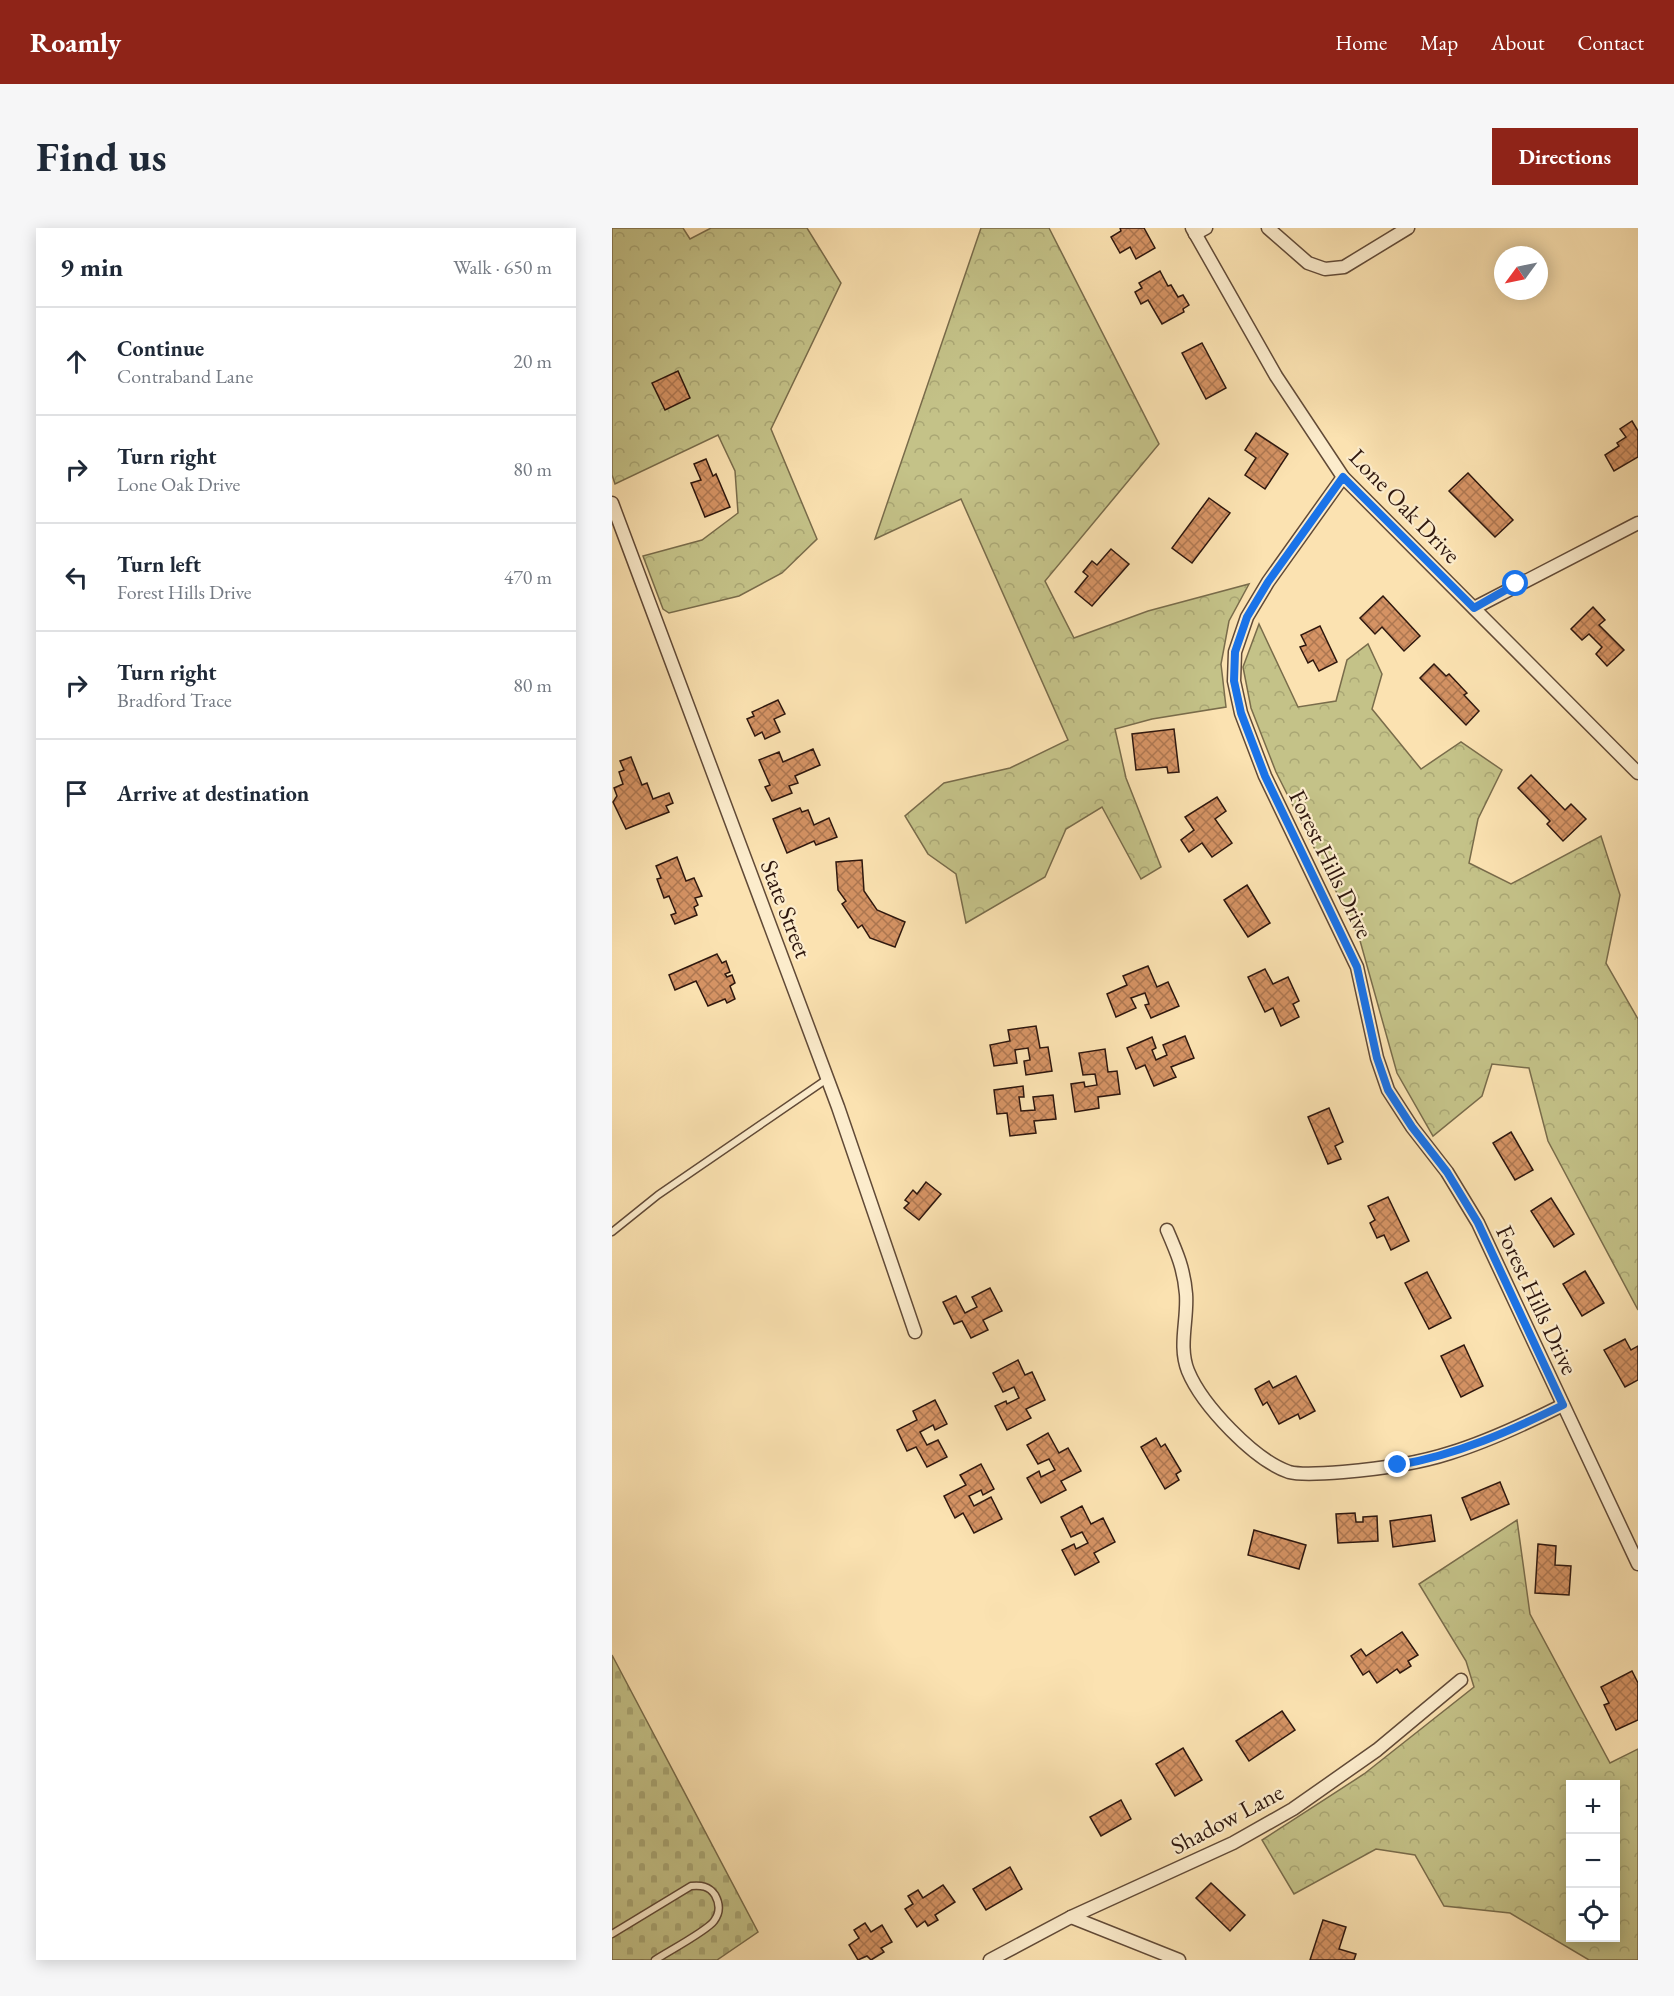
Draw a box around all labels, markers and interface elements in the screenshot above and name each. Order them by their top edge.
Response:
text: Roamly [30,24,121,60]
text: Home [1335,29,1387,56]
text: Map [1420,29,1458,56]
text: About [1491,29,1544,56]
text: Contact [1577,29,1644,56]
button: Directions [1492,128,1638,185]
text: Find us [36,129,167,184]
north arrow [1494,246,1548,300]
text: 9 min [60,250,123,284]
text: Walk · 650 m [453,254,552,280]
text: Continue [117,334,204,363]
icon: ahead [60,345,93,378]
text: 20 m [513,348,552,374]
text: Contraband Lane [117,363,253,389]
text: Turn right [117,442,216,471]
street label: Lone Oak Drive [1343,442,1468,570]
icon: right [60,453,93,486]
text: 80 m [513,456,552,482]
text: Lone Oak Drive [117,471,240,497]
text: Turn left [117,550,201,579]
icon: left [60,561,93,594]
text: 470 m [504,564,552,590]
route start [1502,570,1528,596]
text: Forest Hills Drive [117,579,252,605]
text: Turn right [117,658,216,687]
icon: right [60,669,93,702]
text: 80 m [513,672,552,698]
text: Bradford Trace [117,687,232,713]
icon: arrive [60,777,93,810]
text: Arrive at destination [117,779,309,808]
street label: Forest Hills Drive [1282,784,1381,943]
street label: State Street [754,855,820,963]
street label: Forest Hills Drive [1489,1220,1586,1380]
route end [1384,1451,1410,1477]
street label: Shadow Lane [1165,1776,1289,1861]
map controls [1566,1780,1620,1942]
button: + [1566,1780,1620,1834]
button: − [1566,1834,1620,1888]
button: locate [1566,1888,1620,1942]

